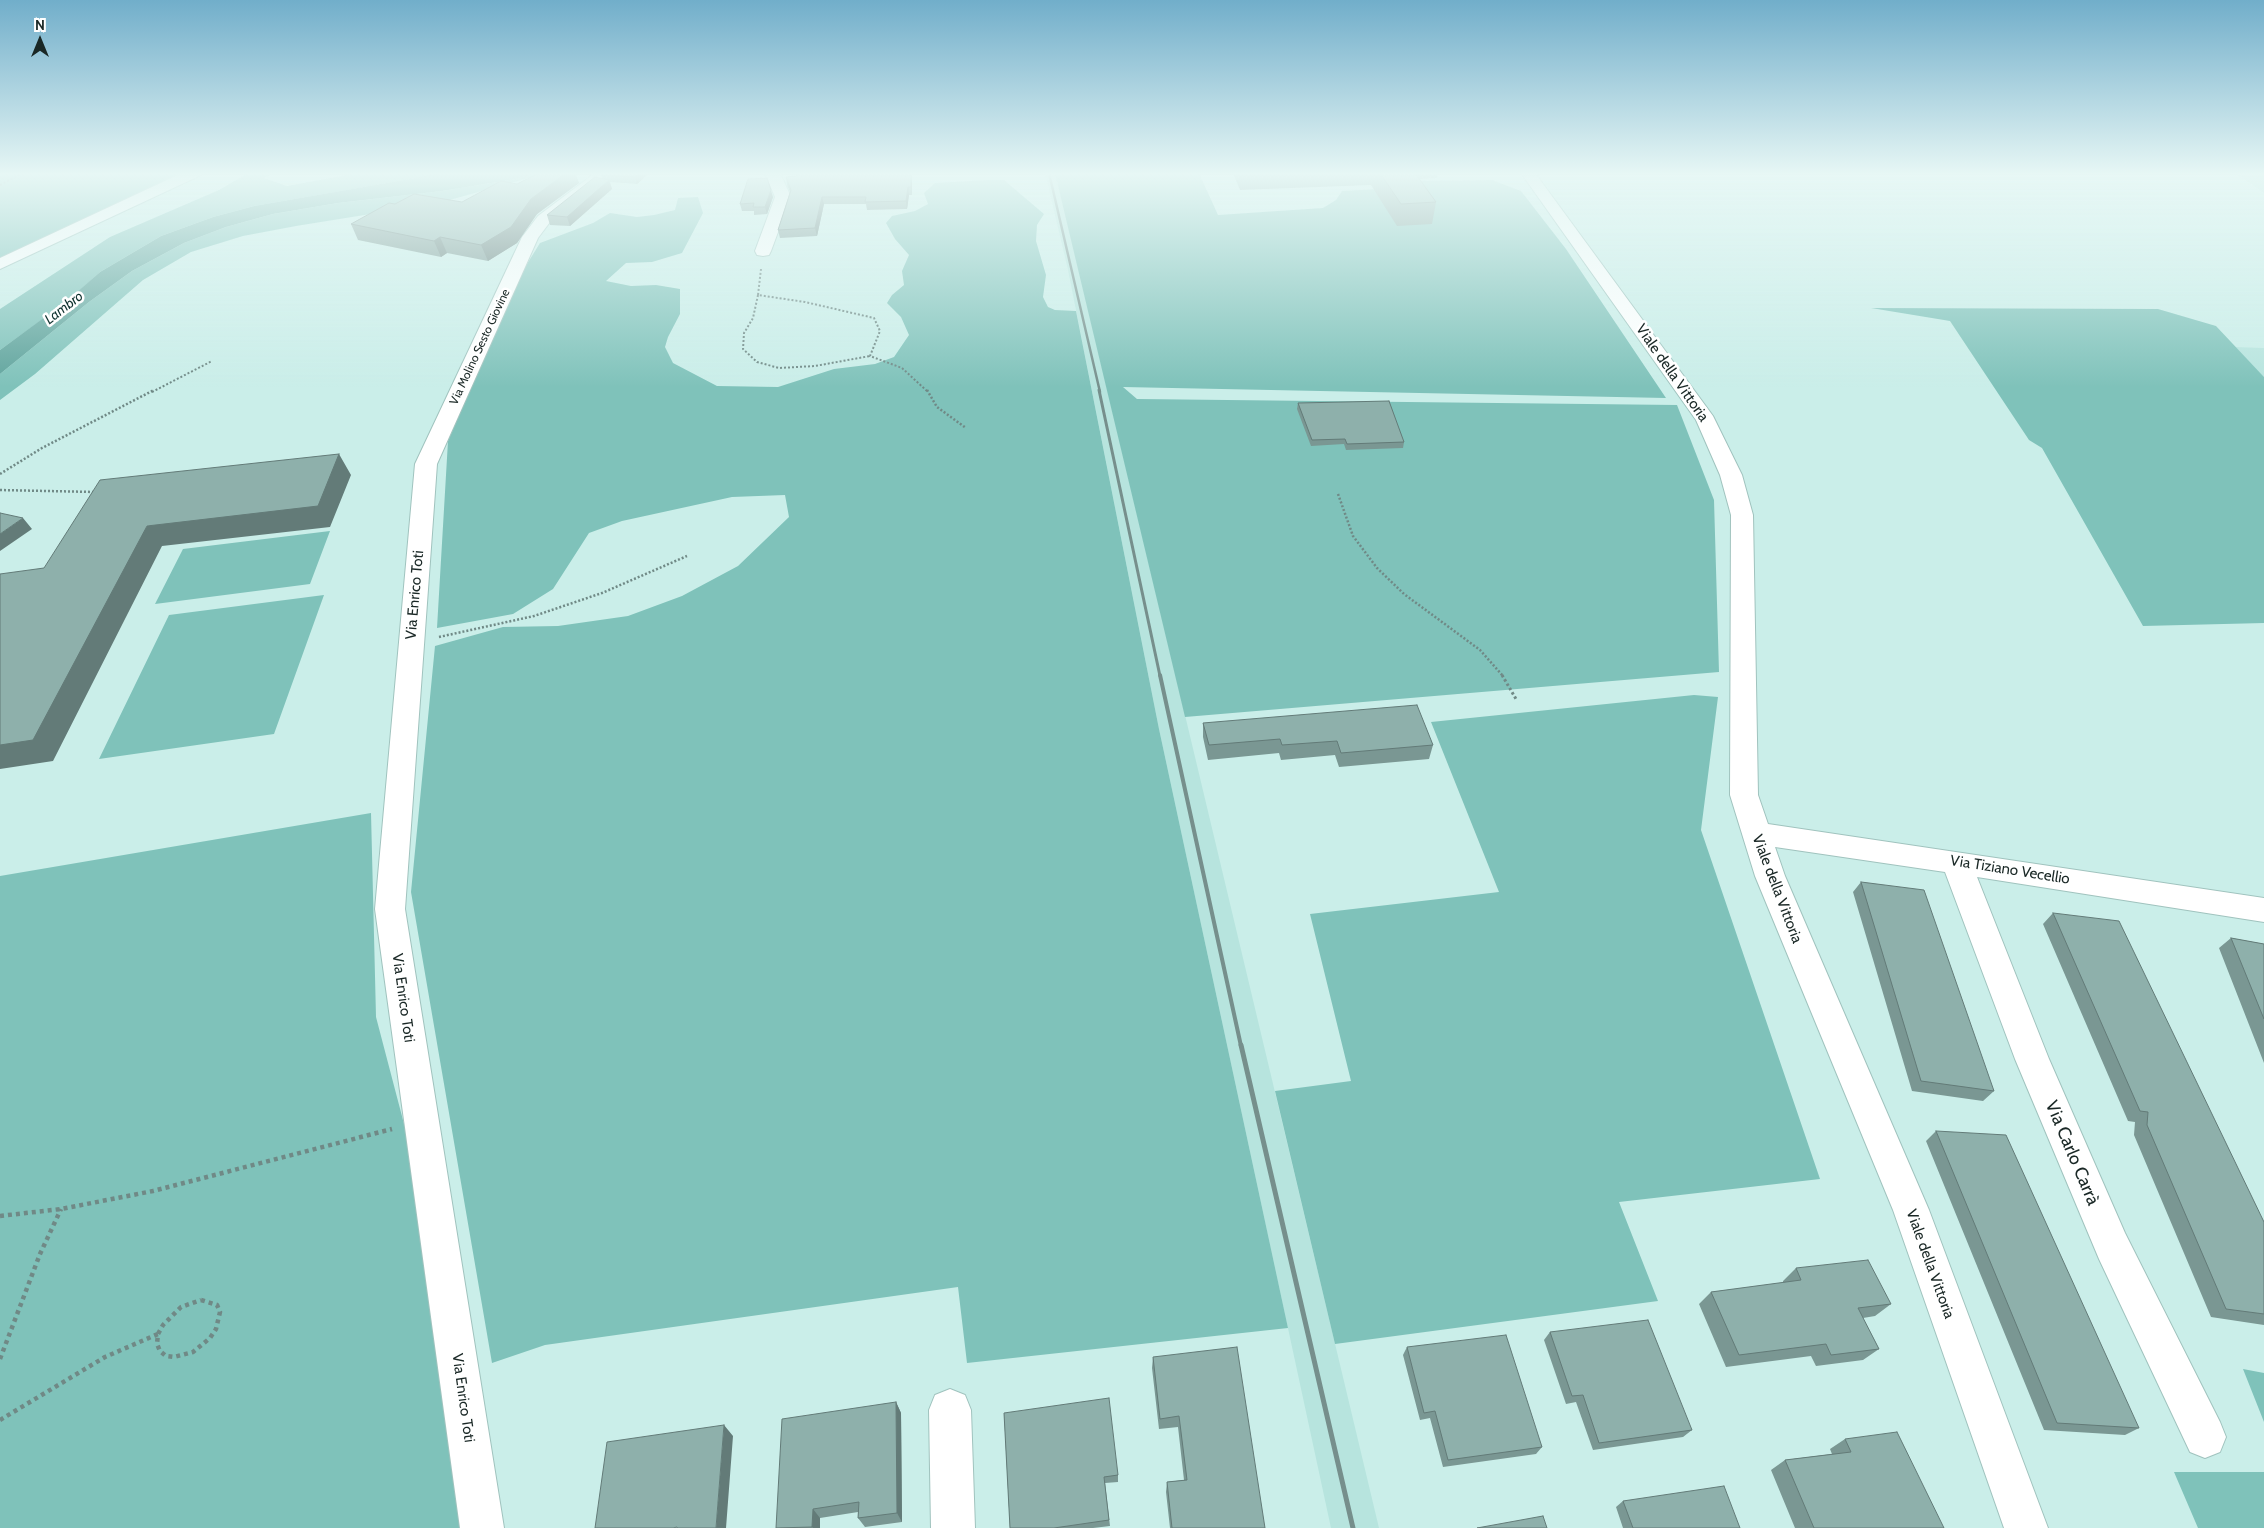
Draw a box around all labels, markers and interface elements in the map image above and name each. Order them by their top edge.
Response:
north arrow [15,15,65,65]
text: N [35,16,45,34]
street label: Via Molino Sesto Giovine [447,287,513,407]
water label: Lambro [42,288,86,328]
street label: Viale della Vittoria [1632,321,1712,425]
street label: Via Enrico Toti [402,550,428,640]
street label: Viale della Vittoria [1748,832,1806,946]
street label: Via Tiziano Vecellio [1949,852,2071,888]
street label: Via Enrico Toti [388,952,418,1044]
street label: Via Carlo Carrà [2040,1097,2104,1209]
street label: Viale della Vittoria [1902,1207,1958,1321]
street label: Via Enrico Toti [448,1352,478,1444]

